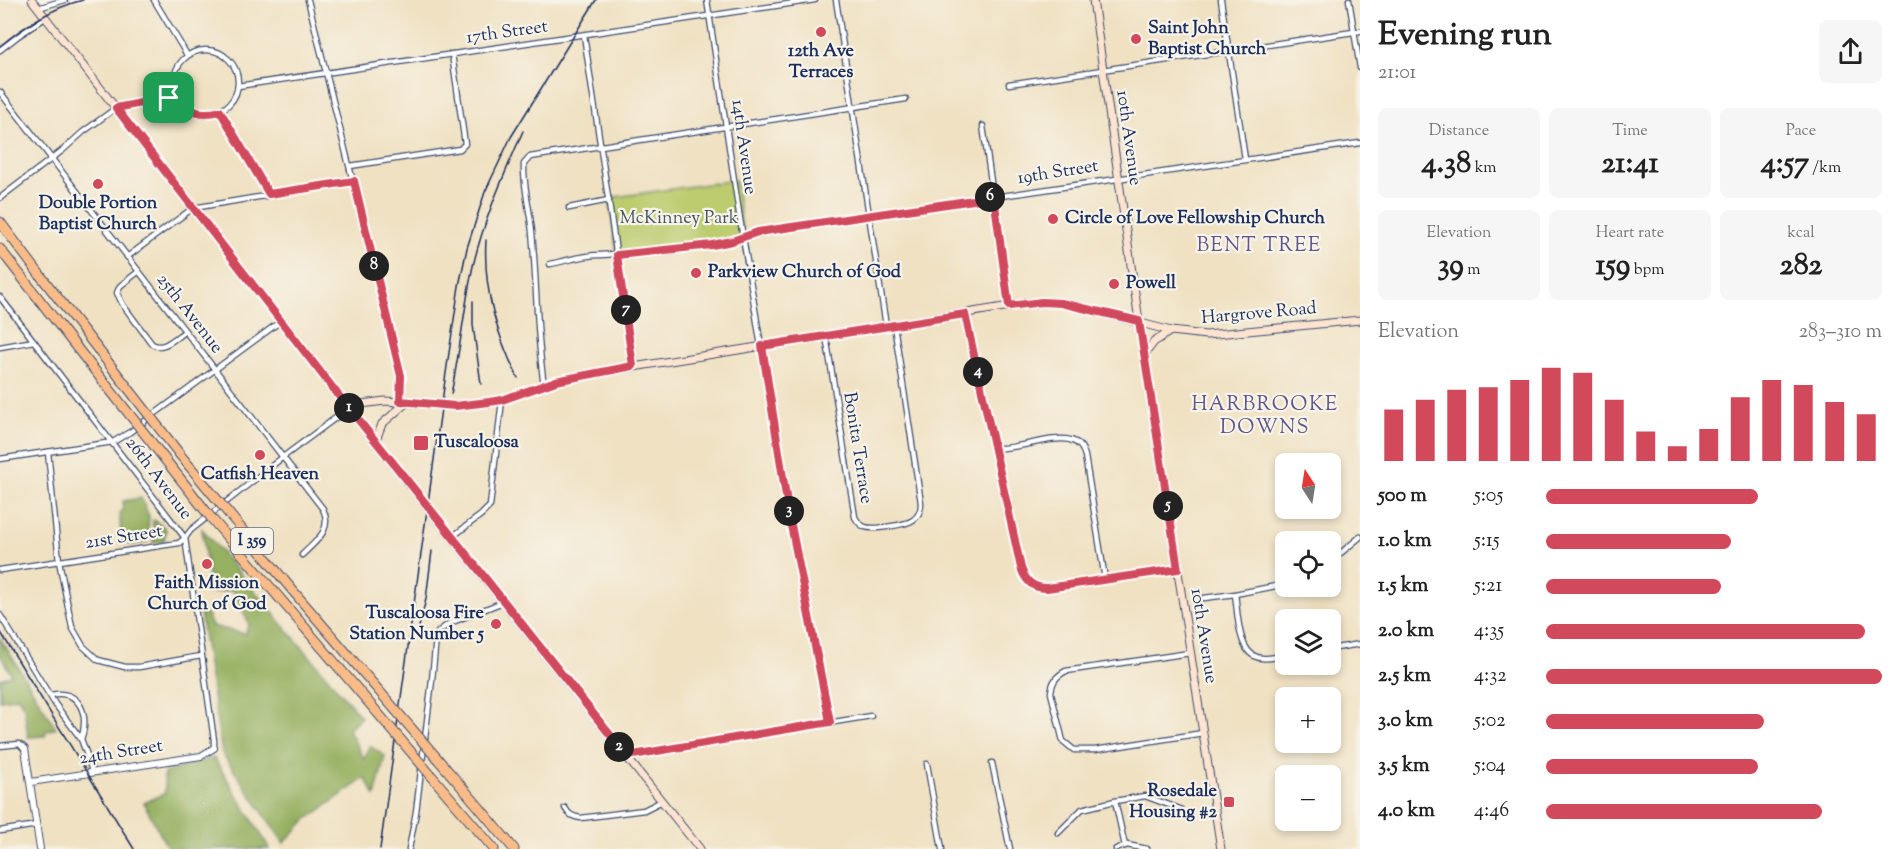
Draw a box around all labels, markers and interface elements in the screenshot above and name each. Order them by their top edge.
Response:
text: Evening run [1378,12,1552,60]
street label: 17th Street [465,14,549,52]
place label: Saint John Baptist Church [1148,16,1267,63]
button: share [1819,20,1882,83]
marker: 12th Ave Terraces [814,25,828,39]
marker: Saint John Baptist Church [1129,32,1143,46]
place label: 12th Ave Terraces [788,39,855,86]
text: 21:01 [1378,59,1416,88]
pin [143,72,194,123]
icon: arrive [152,81,185,114]
street label: 10th Avenue [1108,89,1148,187]
street label: 14th Avenue [723,98,763,196]
text: Distance [1429,120,1489,143]
text: Time [1612,120,1648,143]
text: Pace [1786,120,1816,143]
text: 4.38 [1421,143,1471,186]
text: 21:41 [1601,143,1659,186]
text: 4:57 [1761,143,1809,186]
street label: 19th Street [1016,154,1100,192]
text: km [1471,157,1497,180]
text: /km [1809,157,1841,180]
marker: Double Portion Baptist Church [91,177,105,191]
pin: 6 [975,182,1005,212]
text: 6 [986,185,994,208]
place label: Double Portion Baptist Church [39,191,158,238]
park label: McKinney Park [620,206,739,232]
place label: Circle of Love Fellowship Church [1065,206,1326,232]
marker: Circle of Love Fellowship Church [1046,212,1060,226]
text: Elevation [1427,222,1491,245]
text: Heart rate [1596,222,1664,245]
text: kcal [1787,222,1815,245]
district label: BENT TREE [1196,232,1322,261]
text: 39 [1437,245,1464,288]
text: 159 [1595,245,1630,288]
text: 282 [1780,245,1822,288]
pin: 8 [359,251,389,281]
text: 8 [370,254,378,277]
text: m [1464,259,1481,282]
text: bpm [1630,259,1665,282]
place label: Parkview Church of God [708,260,902,286]
marker: Parkview Church of God [689,266,703,280]
street label: 25th Avenue [149,268,229,360]
place label: Powell [1126,271,1177,297]
marker: Powell [1107,277,1121,291]
pin: 7 [611,295,641,325]
street label: Hargrove Road [1200,296,1318,332]
text: 7 [622,298,630,321]
text: Elevation [1378,318,1459,347]
text: 283–310 m [1799,318,1882,347]
pin: 4 [963,357,993,387]
text: 4 [974,360,982,383]
street label: Bonita Terrace [835,390,879,506]
district label: HARBROOKE DOWNS [1192,391,1338,443]
pin: 1 [334,393,364,423]
text: 1 [346,396,352,419]
place label: Tuscaloosa [434,430,520,456]
street label: 26th Avenue [118,432,198,526]
marker: Tuscaloosa [412,434,430,452]
marker: Catfish Heaven [253,448,267,462]
north arrow [1275,453,1341,519]
map controls [1275,453,1341,831]
place label: Catfish Heaven [201,462,320,488]
text: 500 m [1378,482,1427,511]
text: 5:05 [1474,482,1503,511]
pin: 5 [1153,491,1183,521]
text: 5 [1165,494,1171,517]
pin: 3 [774,496,804,526]
text: 3 [786,499,792,522]
street label: 21st Street [83,519,165,557]
text: 1.0 km [1378,527,1432,556]
text: 5:15 [1474,527,1500,556]
road number: I 359 [231,528,273,554]
button: locate [1275,531,1341,597]
marker: Faith Mission Church of God [200,557,214,571]
place label: Faith Mission Church of God [147,571,267,618]
text: 1.5 km [1378,572,1428,601]
text: 5:21 [1474,572,1502,601]
street label: 10th Avenue [1183,587,1223,685]
place label: Tuscaloosa Fire Station Number 5 [349,601,485,648]
button: layers [1275,609,1341,675]
marker: Tuscaloosa Fire Station Number 5 [489,617,503,631]
text: 2.0 km [1378,617,1434,646]
text: 4:35 [1474,617,1504,646]
text: 2.5 km [1378,662,1431,691]
text: 4:32 [1474,662,1507,691]
button: + [1275,687,1341,753]
text: 3.0 km [1378,707,1433,736]
text: 5:02 [1474,707,1506,736]
pin: 2 [604,732,634,762]
street label: 24th Street [77,734,165,772]
text: 2 [615,735,623,758]
text: 3.5 km [1378,752,1430,781]
text: 5:04 [1474,752,1506,781]
button: − [1275,765,1341,831]
place label: Rosedale Housing #2 [1129,779,1218,826]
marker: Rosedale Housing #2 [1222,795,1236,809]
text: 4.0 km [1378,797,1435,826]
text: 4:46 [1474,797,1509,826]

